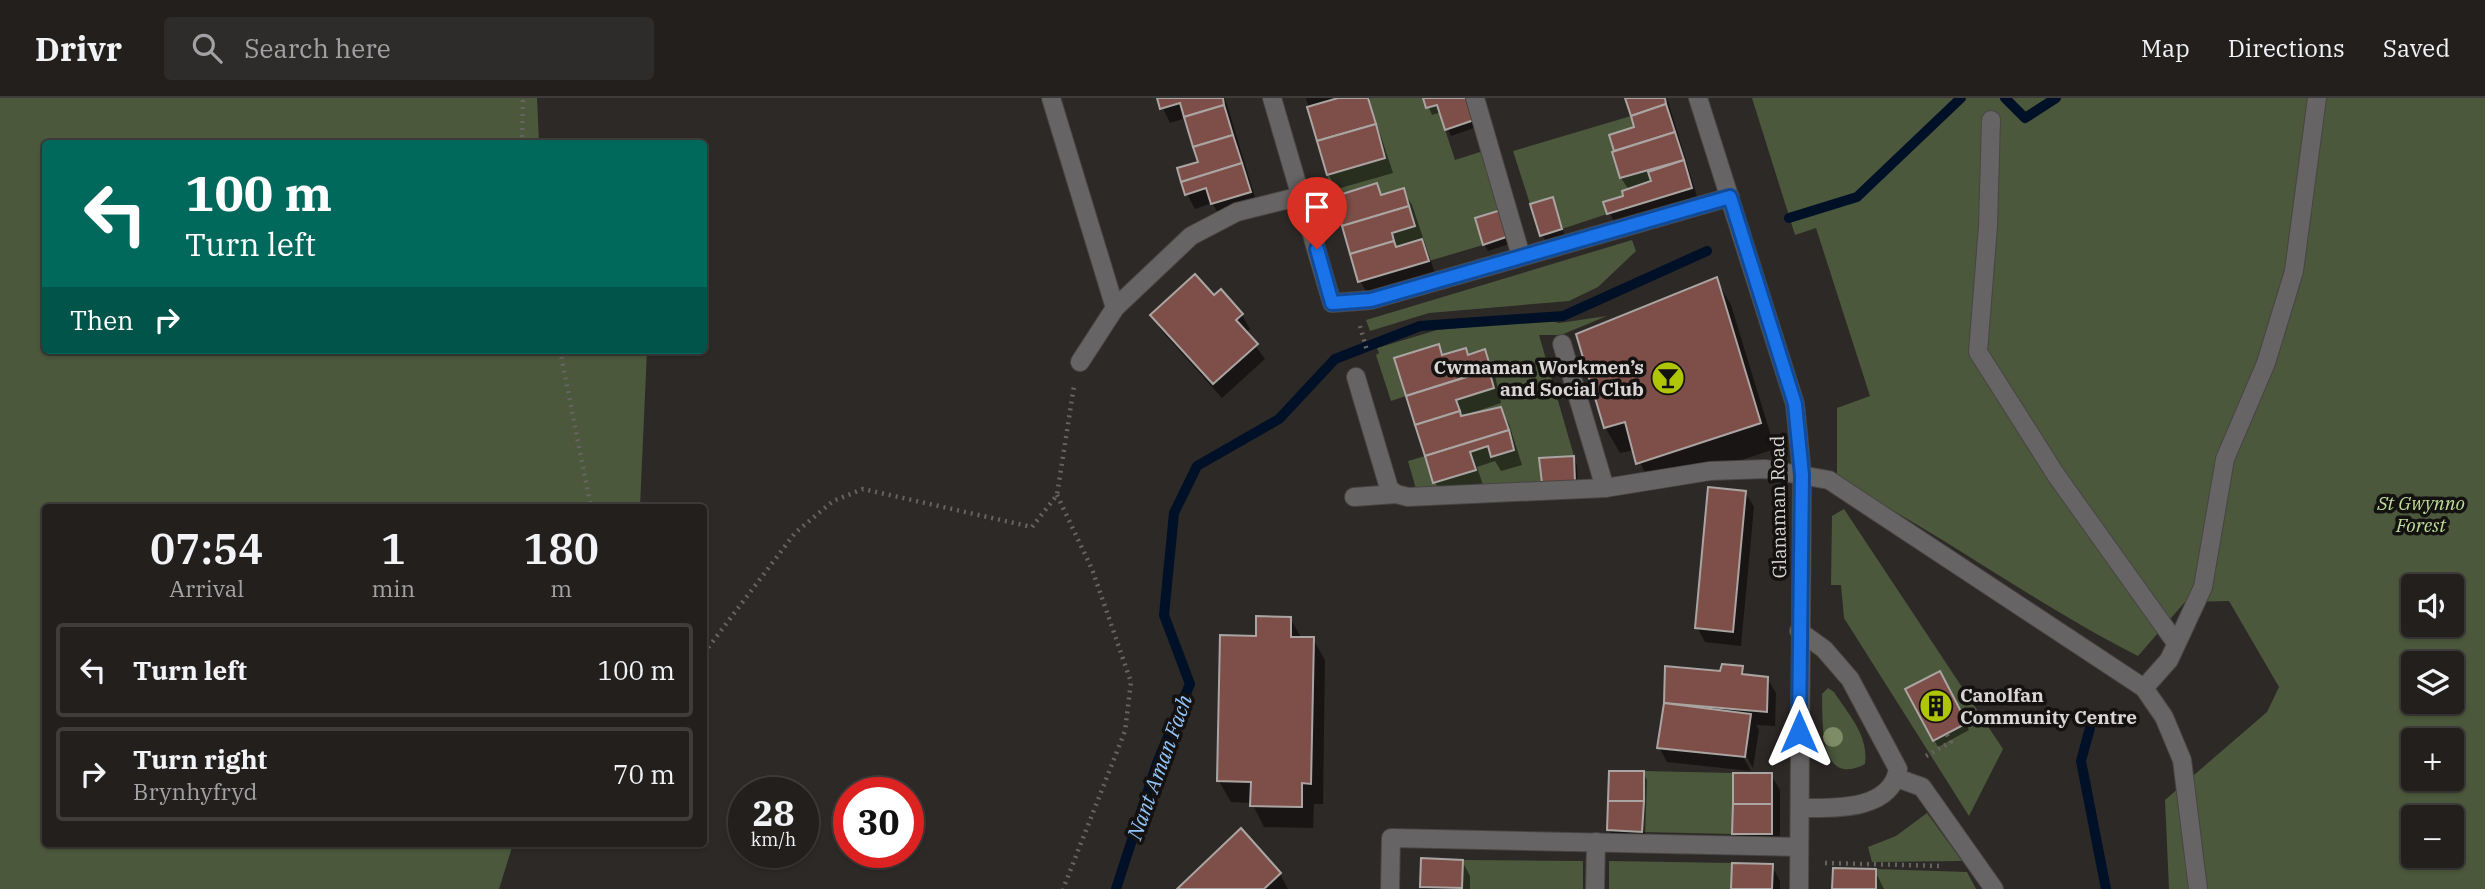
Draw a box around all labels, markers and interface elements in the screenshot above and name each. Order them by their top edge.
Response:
search box [164,17,654,80]
text: Drivr [35,27,122,70]
icon: search [188,29,226,67]
text: Search here [244,31,391,65]
text: Map [2141,32,2190,64]
text: Directions [2228,32,2345,64]
text: Saved [2383,32,2450,64]
text: 100 m [185,161,332,224]
icon: left [70,168,161,259]
pin [1287,177,1347,249]
icon: arrive [1298,188,1336,226]
text: Turn left [185,223,316,265]
icon: right [148,301,186,339]
text: Then [70,303,134,337]
place label: Cwmaman Workmen’s and Social Club [1434,355,1644,401]
bar icon: Cwmaman Workmen’s and Social Club [1649,359,1687,397]
street label: Glanaman Road [1765,435,1791,579]
park label: St Gwynno Forest [2376,491,2465,537]
text: 07:54 [150,521,263,576]
text: 1 [381,521,406,576]
text: 180 [523,521,599,576]
text: Arrival [169,573,244,603]
text: min [371,573,415,603]
text: m [550,573,572,603]
map controls [2401,574,2464,868]
button: sound [2401,574,2464,637]
icon: left [74,651,112,689]
button: layers [2401,651,2464,714]
text: Turn left [133,653,247,687]
text: 100 m [597,653,675,687]
place label: Canolfan Community Centre [1960,683,2137,729]
building icon: Canolfan Community Centre [1917,687,1955,725]
water label: Nant Aman Fach [1119,690,1198,844]
position arrow [1762,695,1836,769]
button: + [2401,728,2464,791]
text: Turn right [133,742,267,776]
icon: right [74,755,112,793]
text: 70 m [613,757,675,791]
text: Brynhyfryd [133,776,258,806]
speed limit sign: 30 [833,777,924,868]
text: 28 [752,790,795,836]
button: − [2401,805,2464,868]
text: km/h [751,828,796,851]

